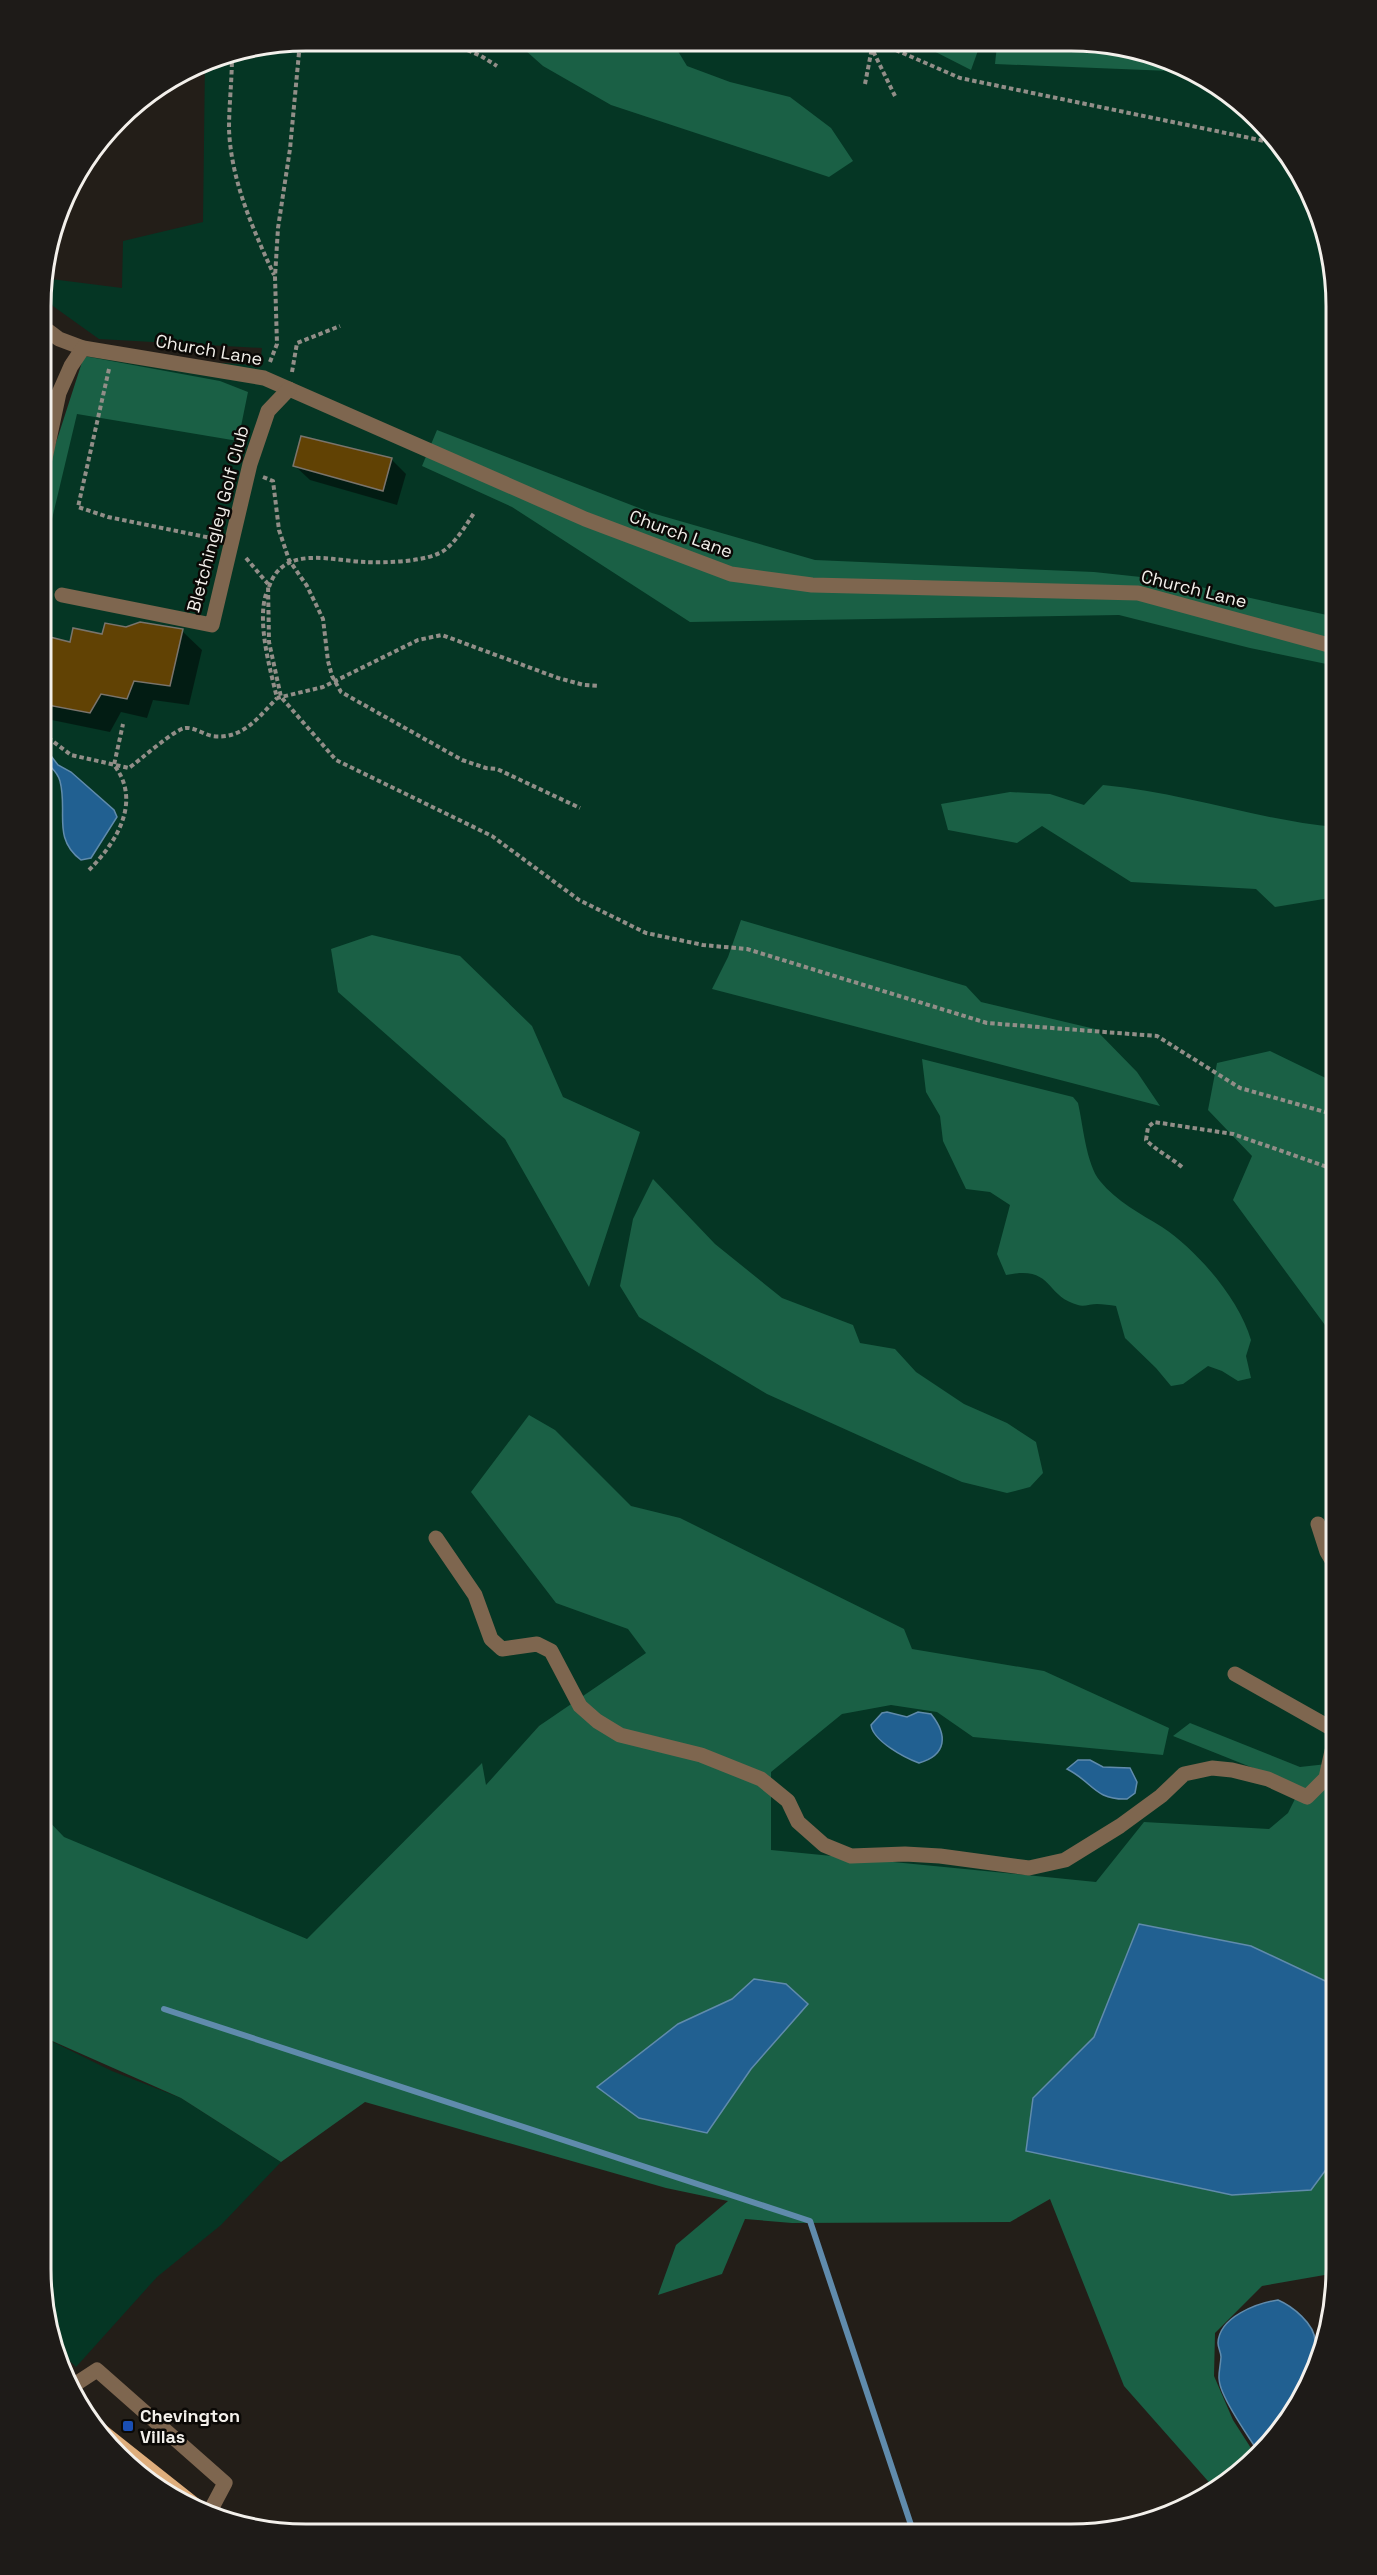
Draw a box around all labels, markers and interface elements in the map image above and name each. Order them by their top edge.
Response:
street label: Church Lane [154,329,264,370]
street label: Bletchingley Golf Club [181,423,254,615]
street label: Church Lane [626,504,736,563]
street label: Church Lane [1139,564,1249,613]
place label: Chevington Villas [140,2404,240,2448]
marker: Chevington Villas [121,2419,135,2433]

